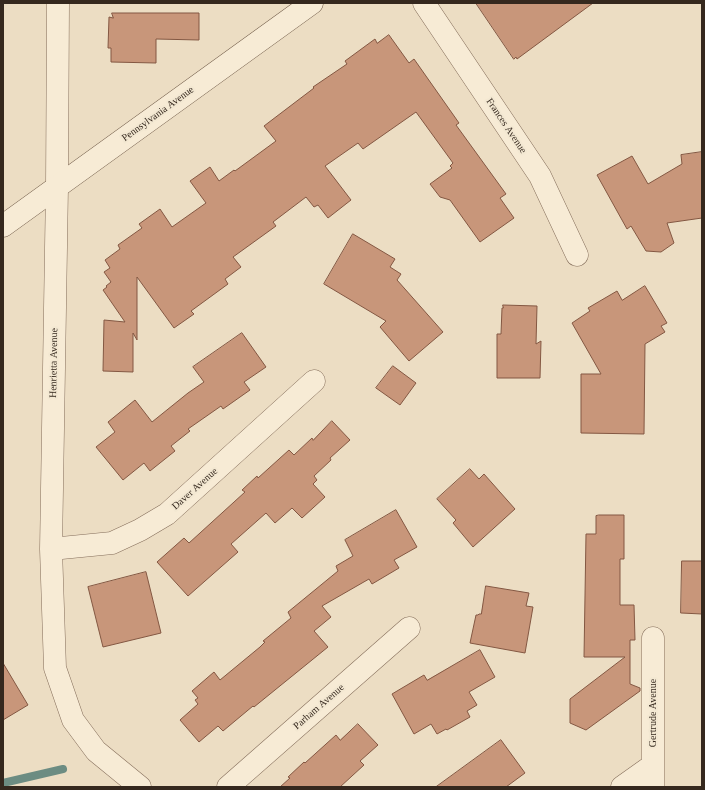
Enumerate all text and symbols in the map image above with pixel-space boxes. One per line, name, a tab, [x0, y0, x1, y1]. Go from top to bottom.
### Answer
street label: Pennsylvania Avenue	[120, 84, 196, 144]
street label: Frances Avenue	[483, 96, 529, 156]
street label: Henrietta Avenue	[47, 328, 61, 398]
street label: Daver Avenue	[170, 465, 220, 513]
street label: Gertrude Avenue	[647, 679, 659, 747]
street label: Parham Avenue	[291, 682, 347, 732]

